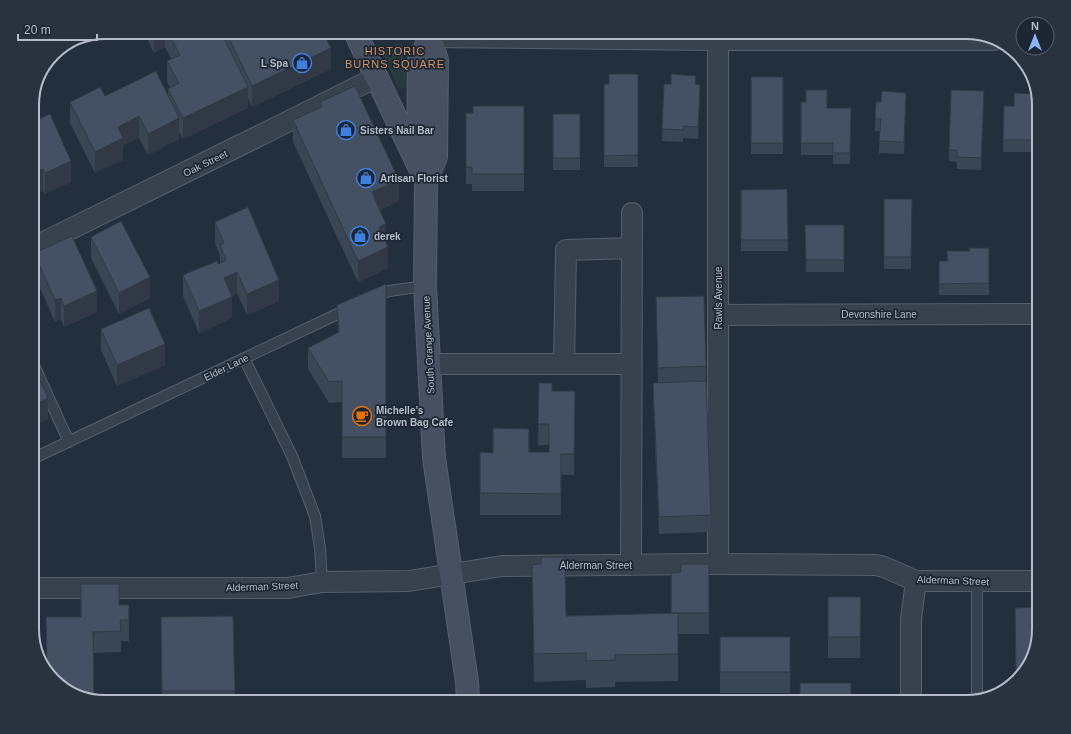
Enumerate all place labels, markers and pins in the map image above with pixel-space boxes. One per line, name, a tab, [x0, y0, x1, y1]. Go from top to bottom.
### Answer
shop icon: L Spa	[291, 52, 313, 74]
place label: L Spa	[261, 58, 288, 69]
shop icon: Sisters Nail Bar	[335, 119, 357, 141]
place label: Sisters Nail Bar	[360, 125, 434, 136]
shop icon: Artisan Florist	[355, 167, 377, 189]
place label: Artisan Florist	[380, 173, 448, 184]
shop icon: derek	[349, 225, 371, 247]
place label: derek	[374, 231, 401, 242]
cafe icon: Michelle’s Brown Bag Cafe	[351, 405, 373, 427]
place label: Michelle’s Brown Bag Cafe	[376, 405, 454, 428]

